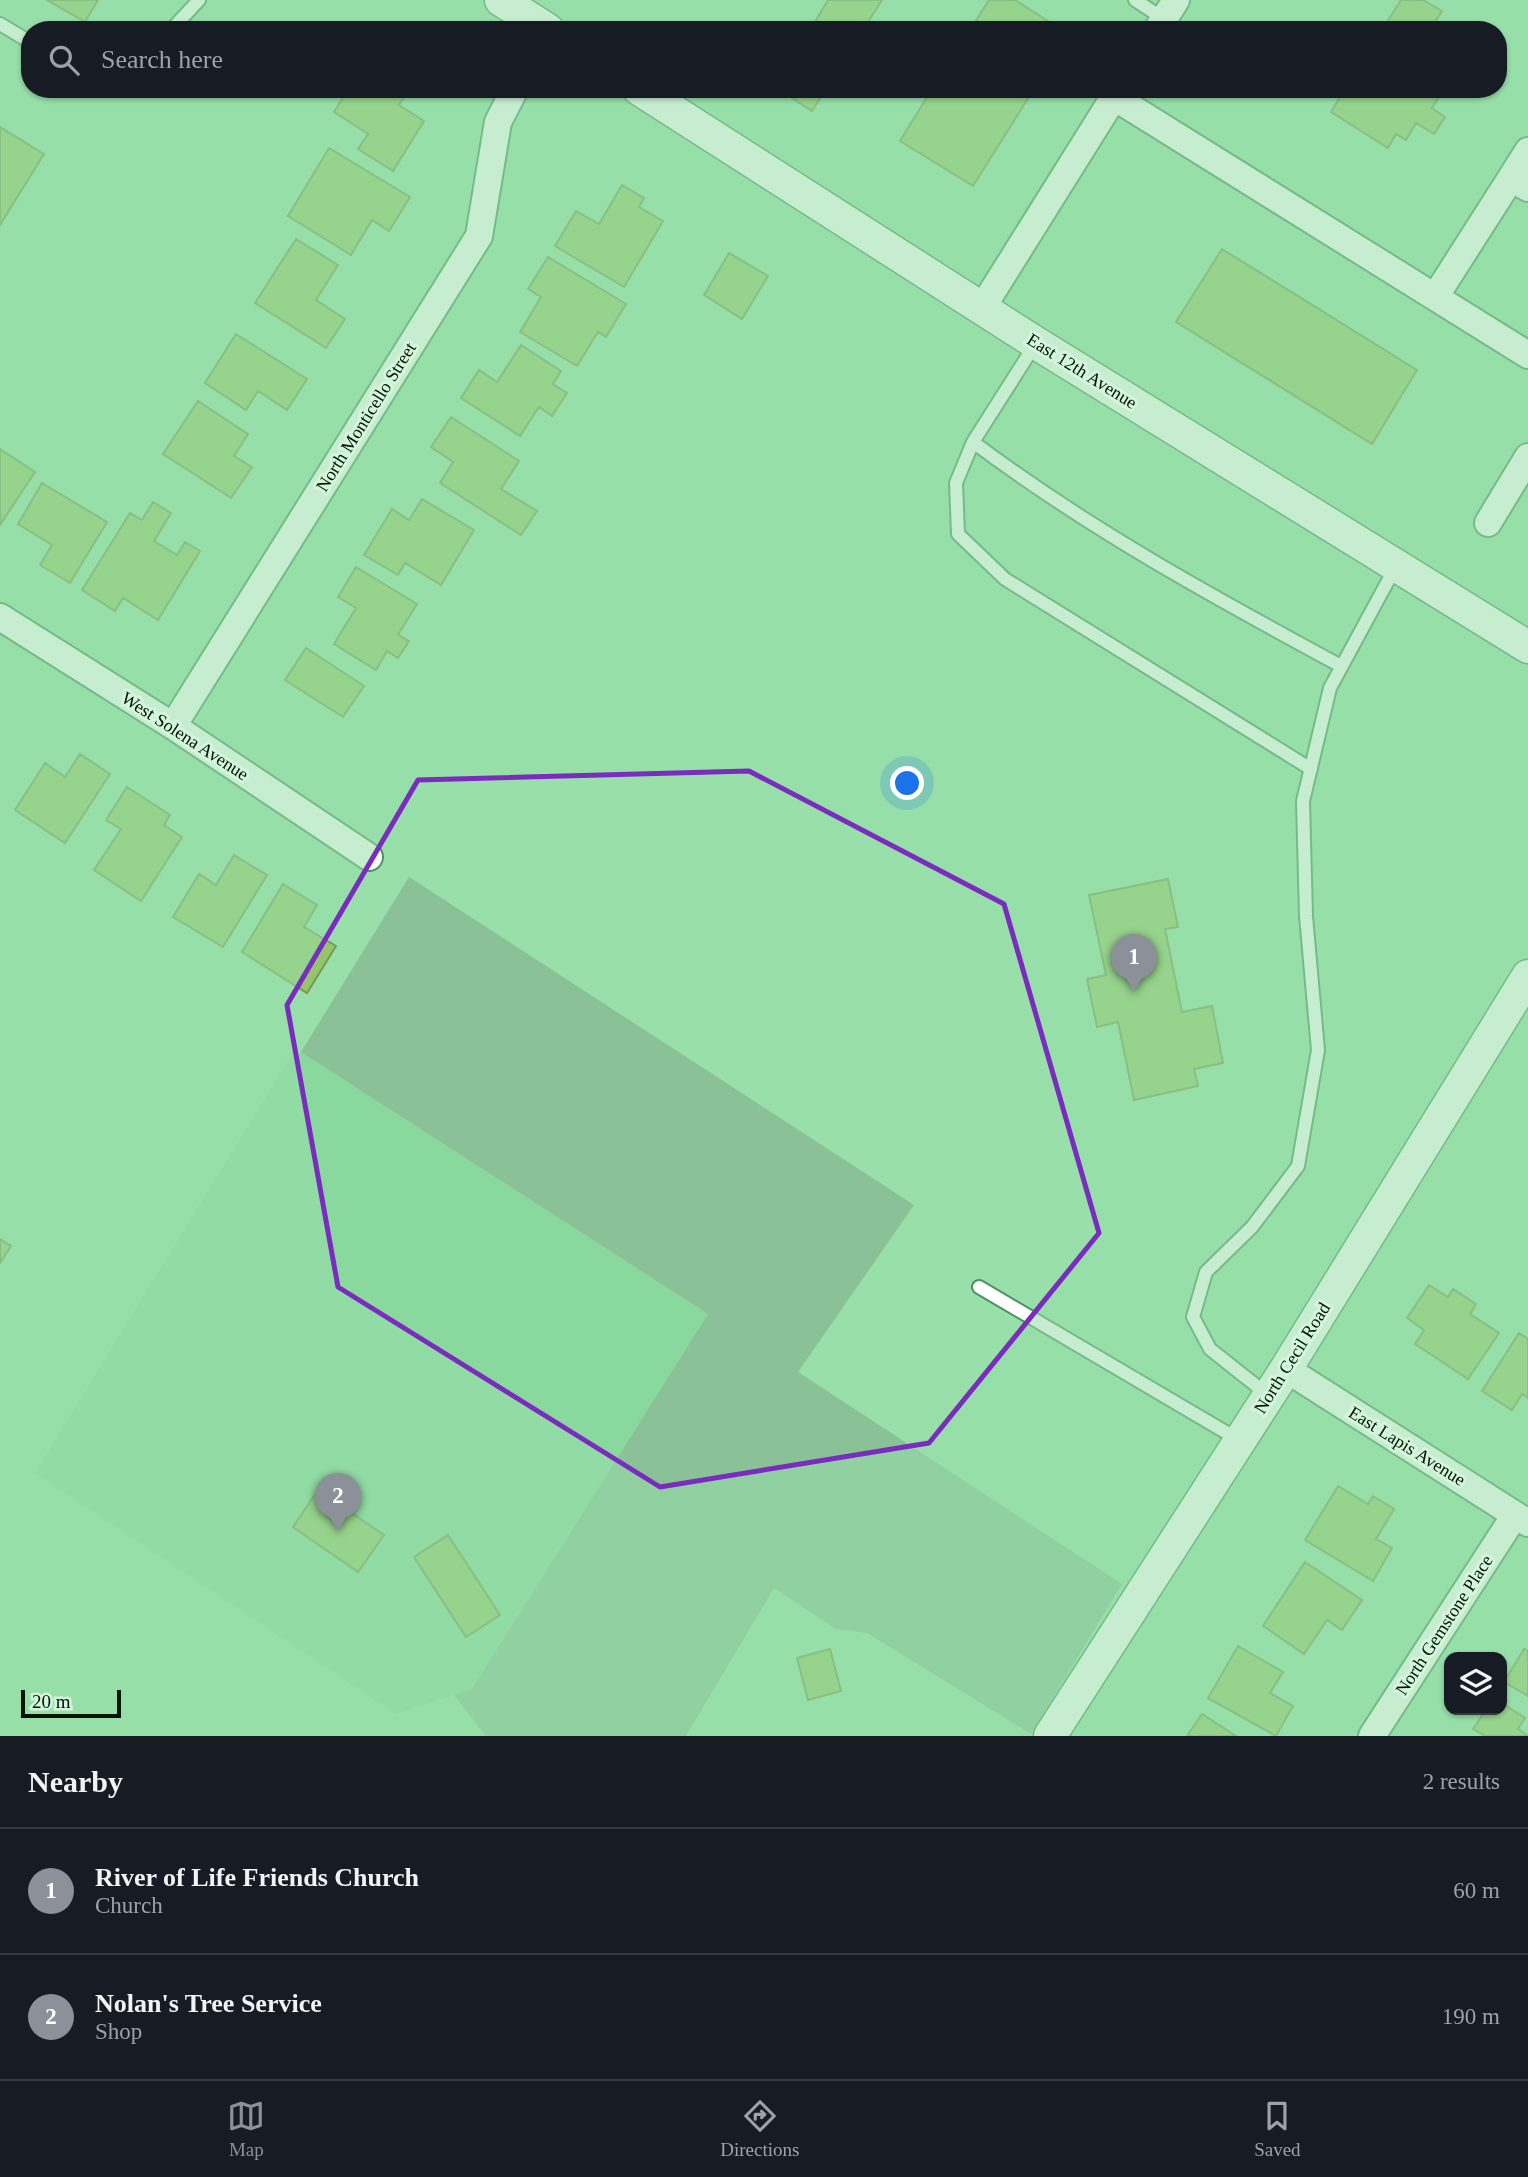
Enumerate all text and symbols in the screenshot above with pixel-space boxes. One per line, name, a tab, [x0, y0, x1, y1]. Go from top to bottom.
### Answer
search box	[21, 21, 1507, 98]
icon: search	[45, 41, 83, 79]
text: Search here	[101, 45, 223, 74]
street label: East 12th Avenue	[1023, 329, 1141, 413]
street label: North Monticello Street	[312, 339, 420, 495]
street label: West Solena Avenue	[118, 688, 252, 784]
your location	[890, 766, 924, 800]
pin: 1	[1111, 934, 1157, 992]
street label: North Cecil Road	[1250, 1299, 1334, 1417]
street label: East Lapis Avenue	[1345, 1402, 1469, 1490]
pin: 2	[315, 1473, 361, 1531]
street label: North Gemstone Place	[1391, 1551, 1497, 1699]
map controls	[1444, 1652, 1507, 1715]
button: layers	[1444, 1652, 1507, 1715]
scale bar	[21, 1687, 121, 1719]
text: 20 m	[32, 1691, 71, 1712]
text: Nearby	[28, 1765, 123, 1798]
text: 2 results	[1423, 1769, 1500, 1794]
text: River of Life Friends Church	[95, 1863, 419, 1892]
text: 1	[45, 1878, 57, 1903]
text: 60 m	[1453, 1878, 1500, 1903]
text: Church	[95, 1893, 163, 1918]
text: Nolan's Tree Service	[95, 1989, 322, 2018]
text: 2	[45, 2004, 57, 2029]
text: 190 m	[1442, 2004, 1500, 2029]
text: Shop	[95, 2019, 142, 2044]
tab: Map	[227, 2097, 265, 2161]
tab: Directions	[720, 2097, 799, 2161]
tab: Saved	[1254, 2097, 1301, 2161]

